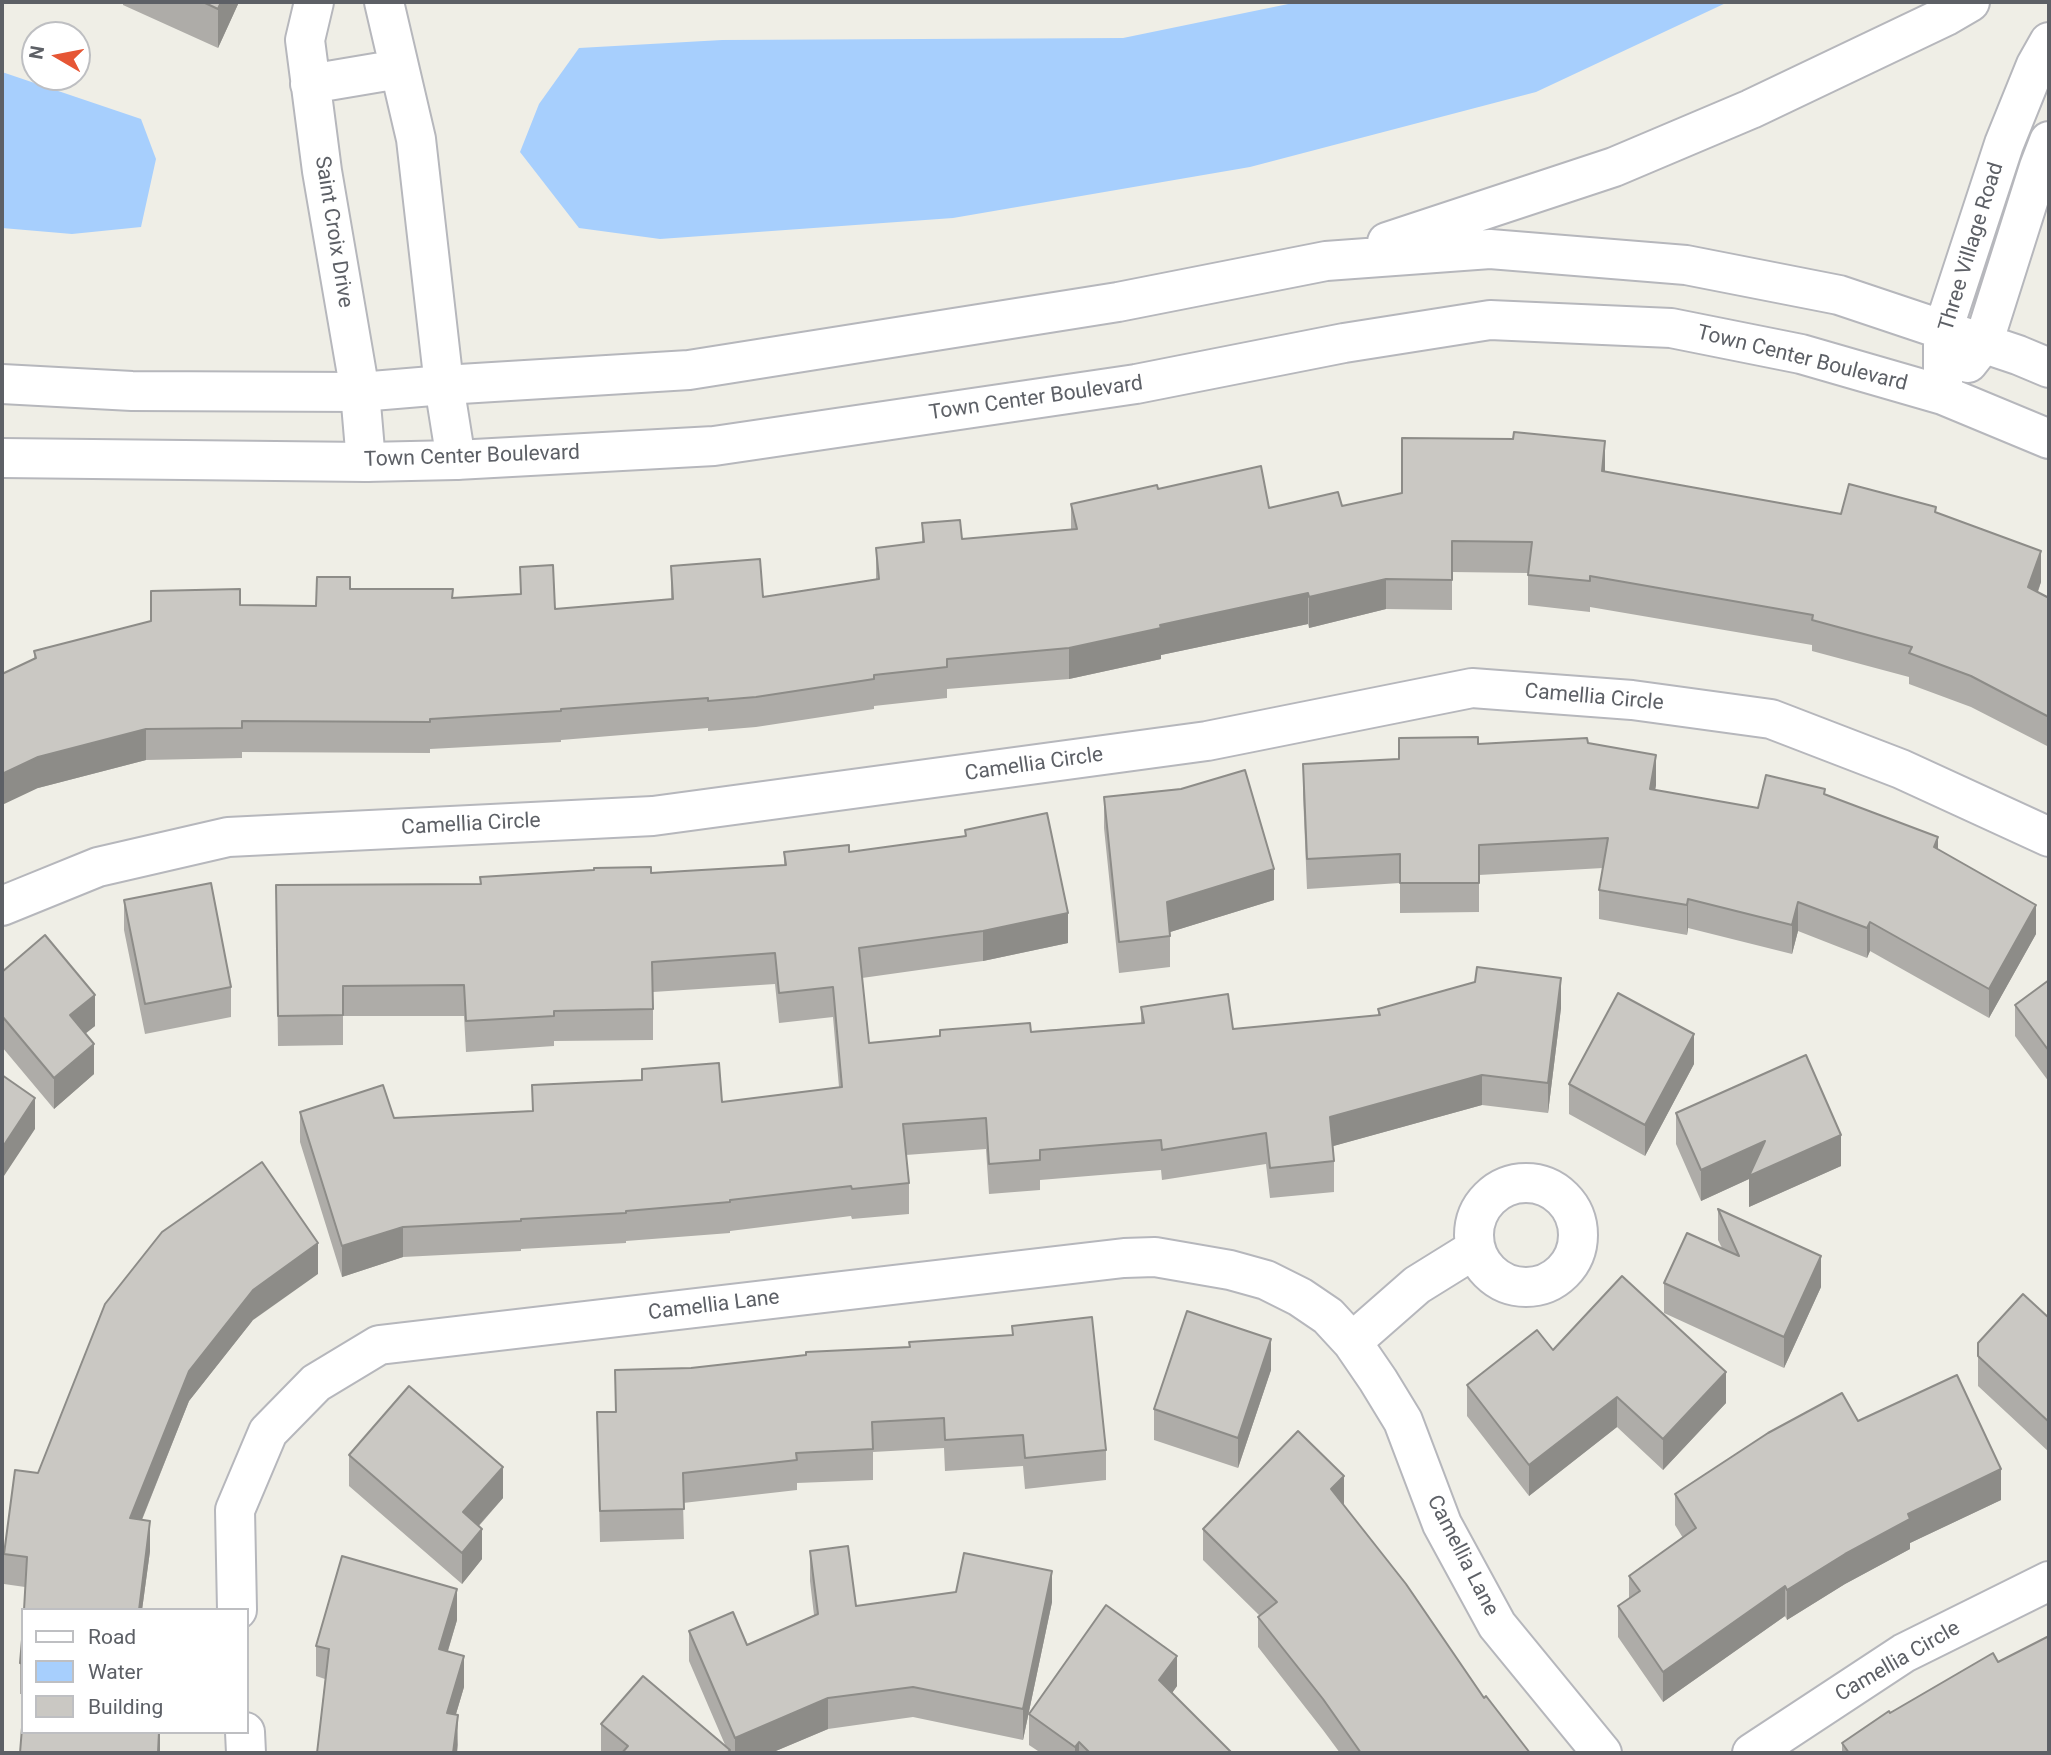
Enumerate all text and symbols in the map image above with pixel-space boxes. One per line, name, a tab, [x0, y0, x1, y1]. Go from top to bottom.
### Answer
north arrow	[21, 21, 91, 91]
text: N	[24, 44, 49, 61]
street label: Saint Croix Drive	[309, 154, 357, 310]
street label: Three Village Road	[1934, 160, 2010, 334]
street label: Town Center Boulevard	[1694, 321, 1910, 397]
street label: Town Center Boulevard	[927, 372, 1145, 426]
street label: Town Center Boulevard	[364, 441, 580, 473]
street label: Camellia Circle	[1523, 679, 1665, 717]
street label: Camellia Circle	[963, 743, 1105, 787]
street label: Camellia Circle	[401, 809, 541, 841]
street label: Camellia Lane	[647, 1285, 781, 1327]
street label: Camellia Lane	[1421, 1491, 1503, 1621]
legend	[21, 1608, 248, 1734]
street label: Camellia Circle	[1831, 1616, 1965, 1708]
text: Road	[88, 1625, 136, 1649]
text: Water	[88, 1660, 143, 1684]
text: Building	[88, 1695, 163, 1719]

